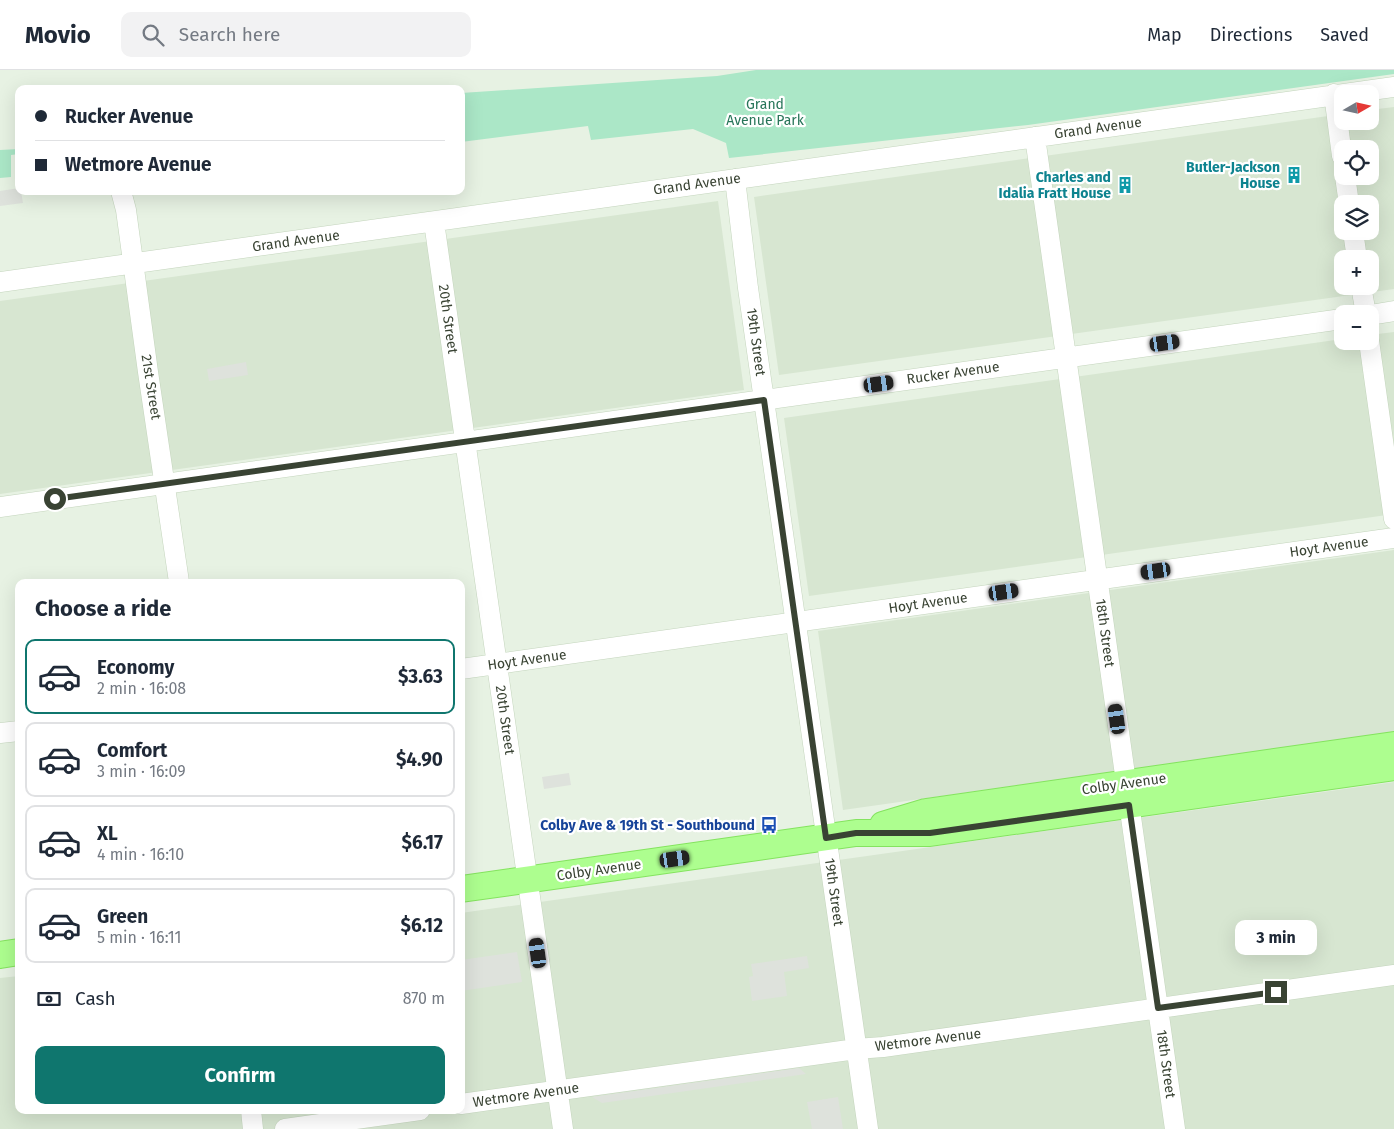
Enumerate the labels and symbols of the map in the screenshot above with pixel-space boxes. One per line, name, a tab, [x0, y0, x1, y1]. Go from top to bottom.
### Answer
north arrow	[1334, 85, 1379, 130]
park label: Grand Avenue Park	[726, 96, 805, 129]
street label: Grand Avenue	[1053, 113, 1143, 143]
place label: Butler-Jackson House	[1186, 159, 1280, 192]
building icon: Butler-Jackson House	[1284, 165, 1304, 185]
street label: Grand Avenue	[652, 169, 742, 199]
place label: Charles and Idalia Fratt House	[999, 169, 1111, 202]
building icon: Charles and Idalia Fratt House	[1115, 175, 1135, 195]
street label: Grand Avenue	[251, 226, 341, 256]
street label: 20th Street	[435, 283, 461, 356]
street label: 19th Street	[743, 307, 769, 378]
car	[1149, 333, 1180, 353]
street label: 21st Street	[137, 353, 165, 422]
street label: Rucker Avenue	[905, 358, 1001, 388]
car	[863, 374, 894, 394]
route start	[44, 488, 66, 510]
street label: Hoyt Avenue	[1288, 533, 1370, 561]
car	[1140, 561, 1171, 581]
car	[988, 582, 1019, 602]
street label: Hoyt Avenue	[887, 589, 969, 617]
street label: 18th Street	[1092, 598, 1118, 669]
street label: Hoyt Avenue	[486, 646, 568, 674]
street label: 20th Street	[492, 684, 518, 757]
car	[1107, 703, 1126, 735]
street label: Colby Avenue	[1081, 770, 1167, 798]
bus stop icon: Colby Ave & 19th St - Southbound	[759, 815, 779, 835]
place label: Colby Ave & 19th St - Southbound	[540, 817, 755, 834]
car	[659, 849, 690, 869]
street label: Colby Avenue	[556, 856, 642, 884]
street label: 19th Street	[821, 857, 847, 928]
callout: 3 min	[1235, 920, 1317, 954]
car	[528, 937, 547, 969]
route end	[1265, 981, 1287, 1003]
street label: Wetmore Avenue	[874, 1025, 982, 1055]
street label: 18th Street	[1153, 1029, 1179, 1100]
street label: Wetmore Avenue	[472, 1079, 580, 1111]

